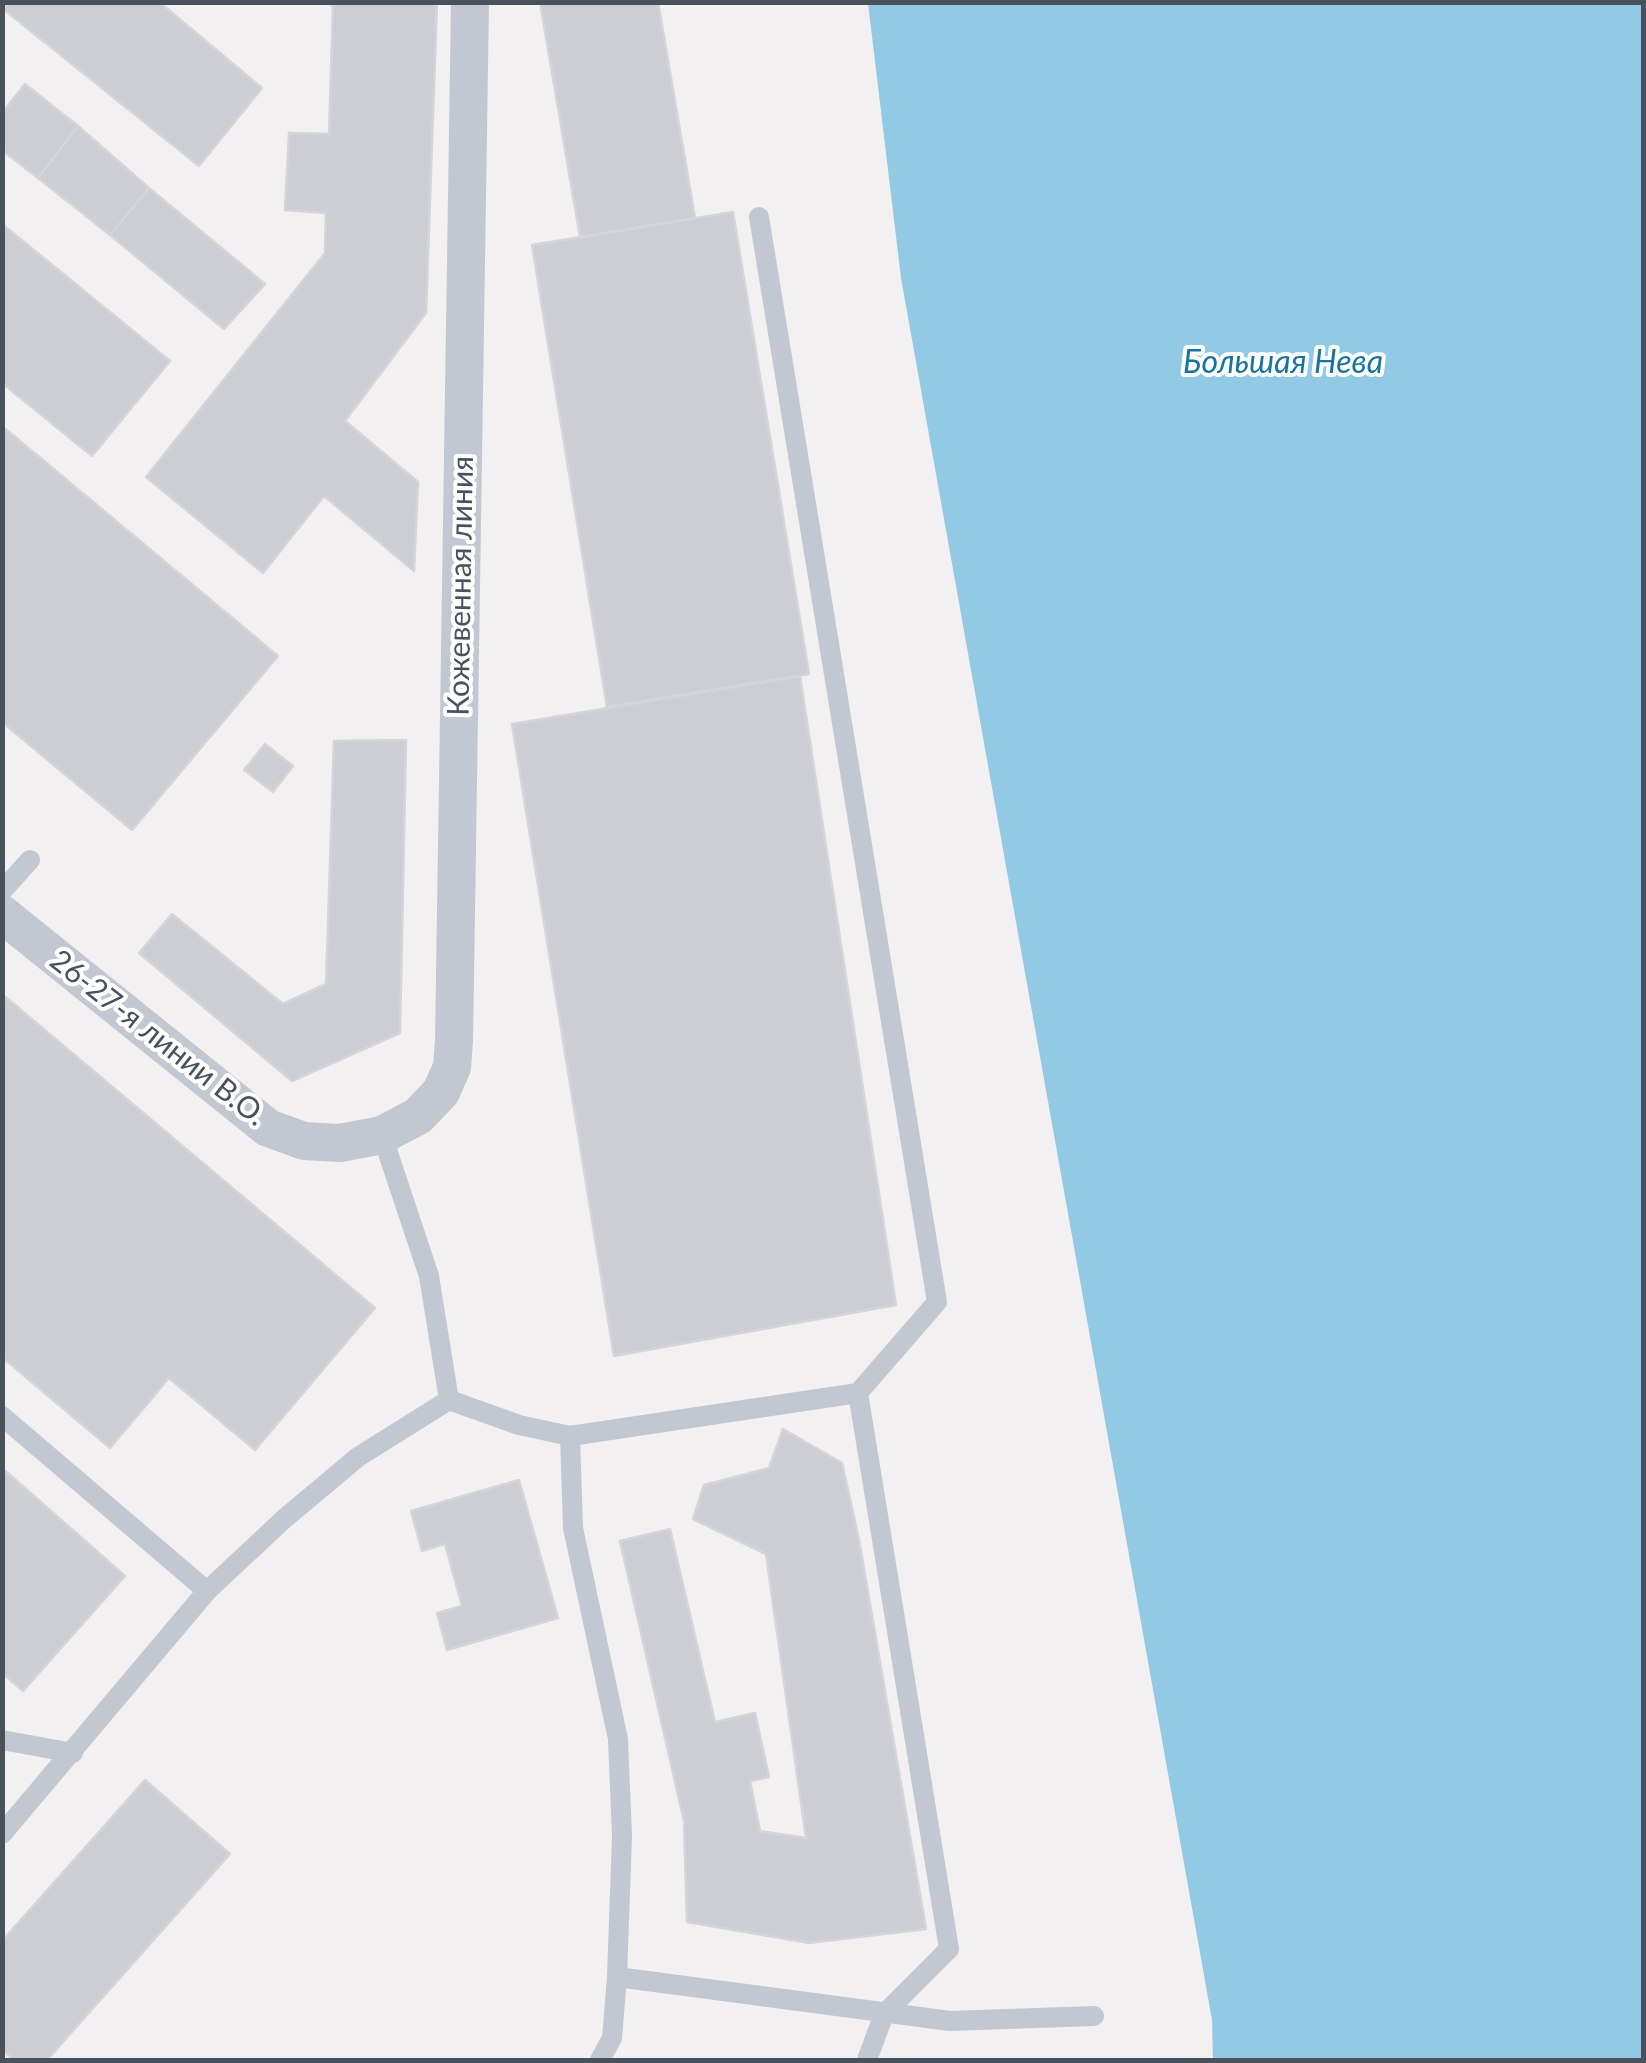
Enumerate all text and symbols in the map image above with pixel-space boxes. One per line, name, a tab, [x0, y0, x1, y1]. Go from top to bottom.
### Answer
water label: Большая Нева	[1183, 344, 1383, 382]
street label: Кожевенная линия	[441, 456, 481, 716]
street label: 26-27-я линии В.О.	[43, 942, 273, 1134]

